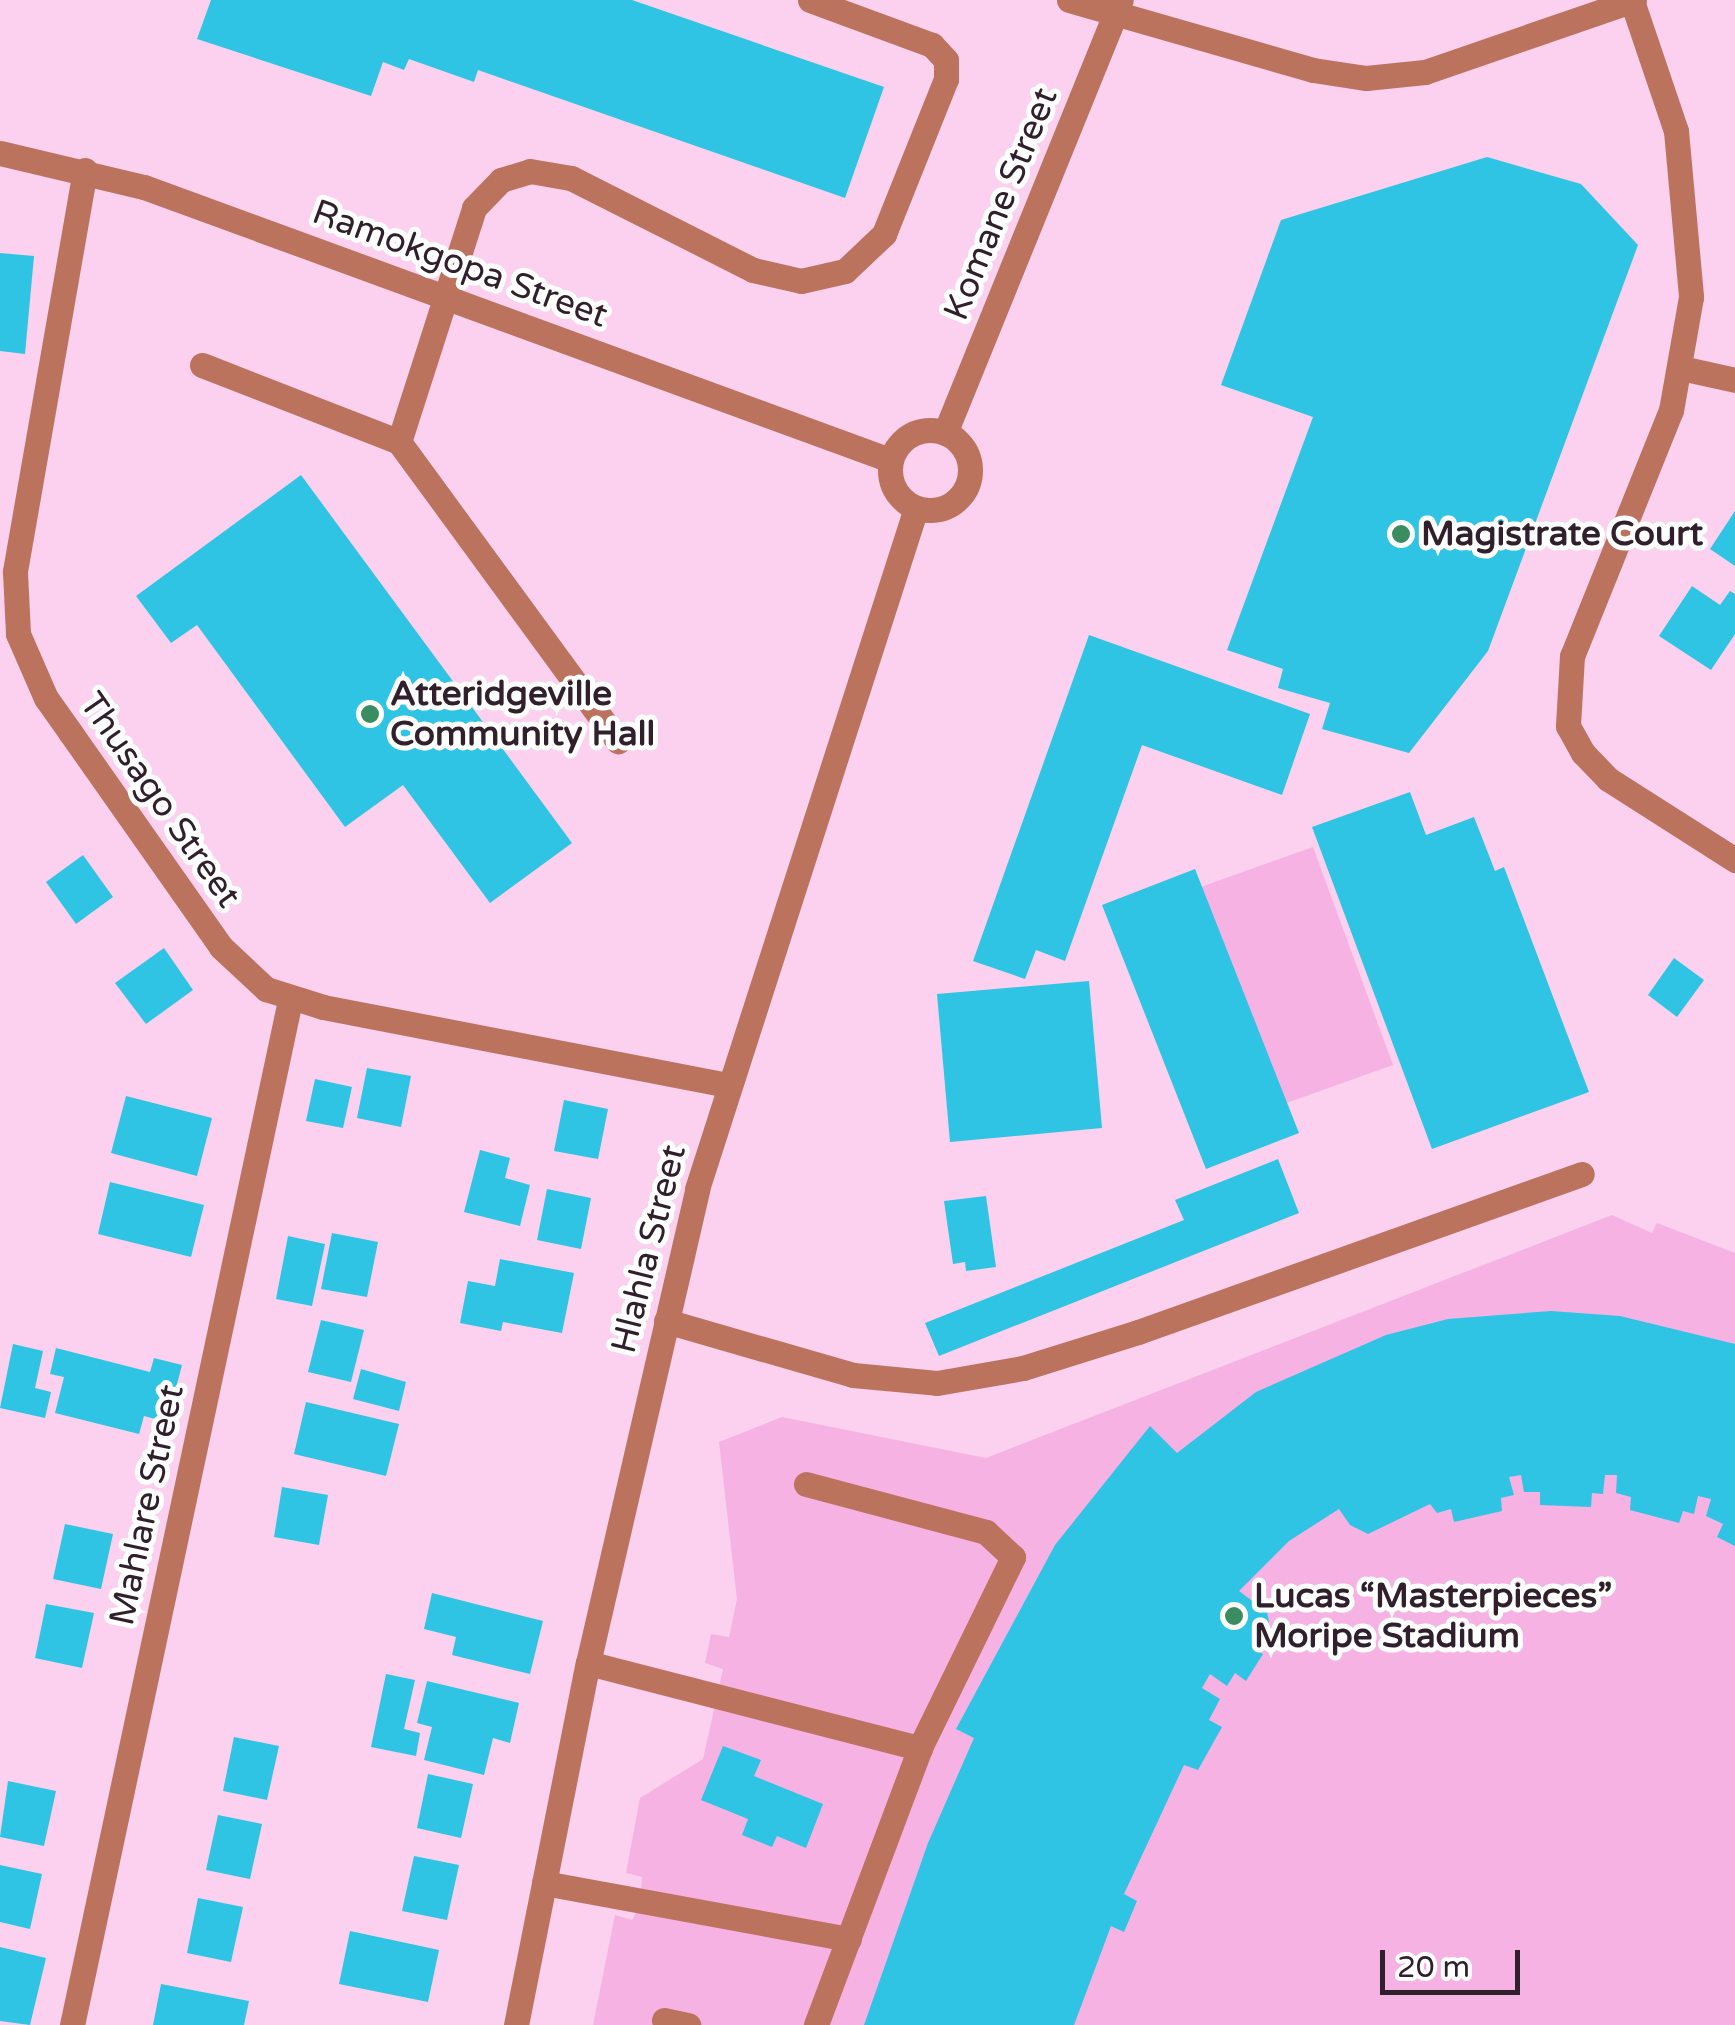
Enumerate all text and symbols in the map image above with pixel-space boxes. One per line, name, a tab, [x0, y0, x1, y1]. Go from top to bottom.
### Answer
street label: Komane Street	[935, 82, 1067, 326]
street label: Ramokgopa Street	[307, 191, 613, 337]
place label: Magistrate Court	[1421, 513, 1703, 555]
marker: Magistrate Court	[1390, 523, 1412, 545]
place label: Atteridgeville Community Hall	[390, 673, 655, 755]
street label: Thusago Street	[70, 685, 250, 915]
marker: Atteridgeville Community Hall	[359, 703, 381, 725]
street label: Hlahla Street	[603, 1140, 695, 1358]
street label: Mahlare Street	[101, 1381, 193, 1629]
place label: Lucas “Masterpieces” Moripe Stadium	[1254, 1575, 1612, 1657]
marker: Lucas “Masterpieces” Moripe Stadium	[1223, 1605, 1245, 1627]
scale bar	[1385, 1930, 1525, 1992]
text: 20 m	[1397, 1949, 1470, 1986]

